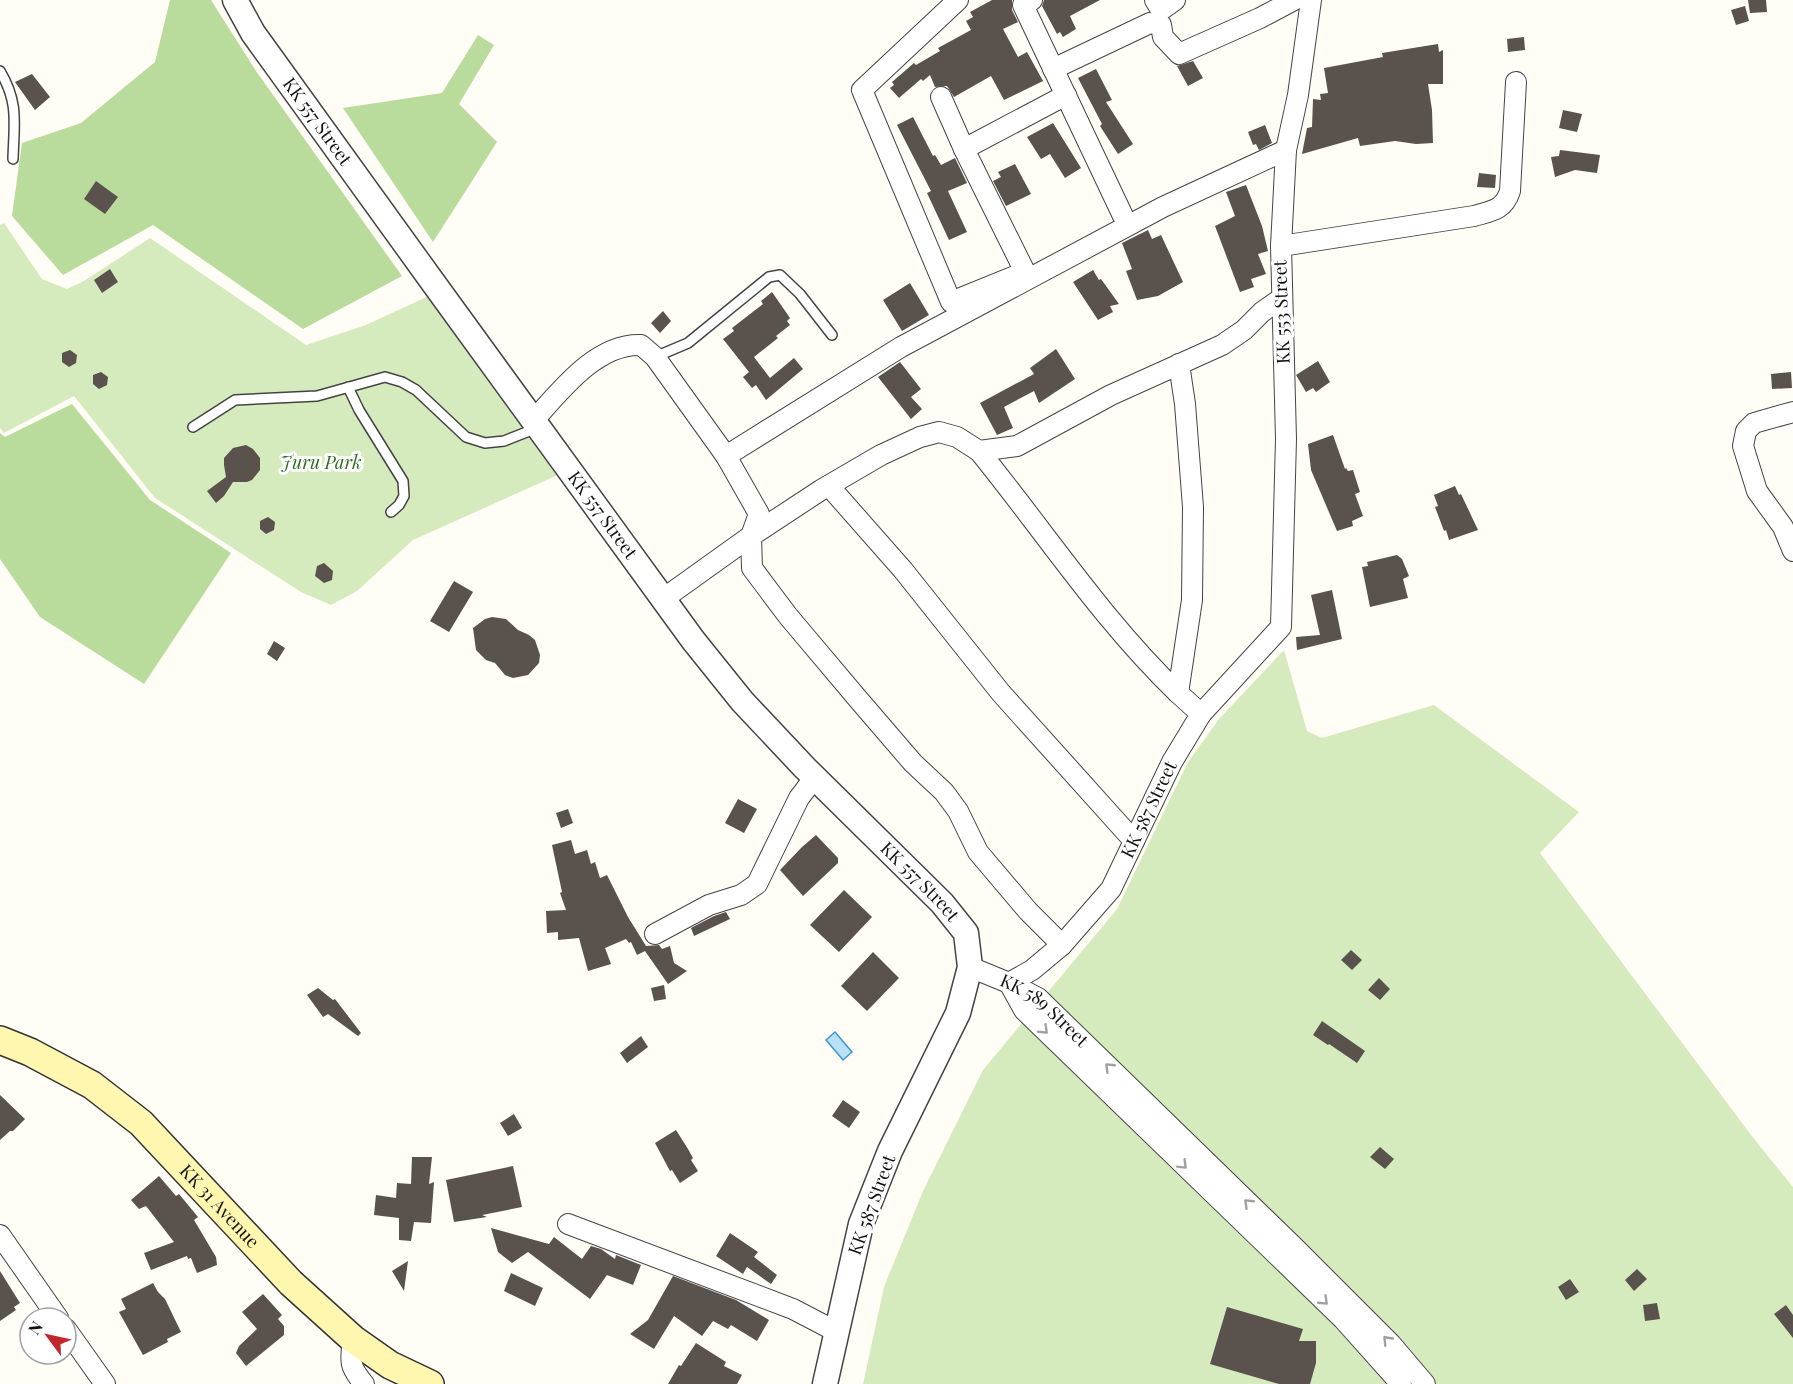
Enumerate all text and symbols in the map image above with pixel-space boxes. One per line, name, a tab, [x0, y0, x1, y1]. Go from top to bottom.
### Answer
street label: KK 557 Street	[278, 72, 358, 170]
street label: KK 553 Street	[1267, 259, 1295, 364]
park label: Juru Park	[281, 450, 361, 474]
street label: KK 557 Street	[563, 466, 643, 564]
street label: KK 587 Street	[1115, 756, 1182, 862]
street label: KK 557 Street	[876, 836, 965, 926]
street label: KK 589 Street	[997, 968, 1095, 1052]
one-way arrow	[1036, 1022, 1047, 1033]
one-way arrow	[1105, 1063, 1116, 1074]
street label: KK 587 Street	[842, 1151, 900, 1258]
one-way arrow	[1176, 1158, 1187, 1169]
street label: KK 31 Avenue	[175, 1159, 265, 1253]
one-way arrow	[1245, 1199, 1255, 1210]
one-way arrow	[1317, 1293, 1328, 1304]
north arrow	[18, 1306, 78, 1366]
text: N	[23, 1317, 47, 1338]
one-way arrow	[1383, 1337, 1394, 1348]

